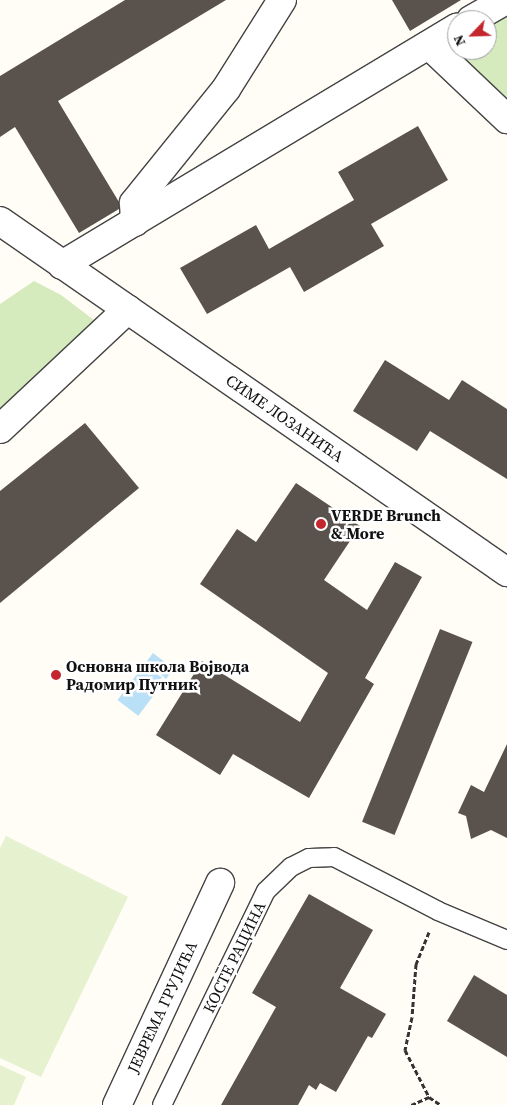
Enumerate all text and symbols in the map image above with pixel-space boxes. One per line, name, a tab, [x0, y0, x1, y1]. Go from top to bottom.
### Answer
north arrow	[447, 10, 497, 60]
text: N	[448, 32, 470, 49]
street label: СИМЕ ЛОЗАНИЋА	[222, 370, 348, 466]
place label: VERDE Brunch & More	[331, 505, 441, 543]
marker: VERDE Brunch & More	[315, 518, 327, 530]
place label: Основна школа Војвода Радомир Путник	[66, 656, 249, 694]
marker: Основна школа Војвода Радомир Путник	[50, 669, 62, 681]
street label: КОСТЕ РАЦИНА	[199, 898, 269, 1016]
street label: ЈЕВРЕМА ГРУЈИЋА	[123, 938, 201, 1076]

